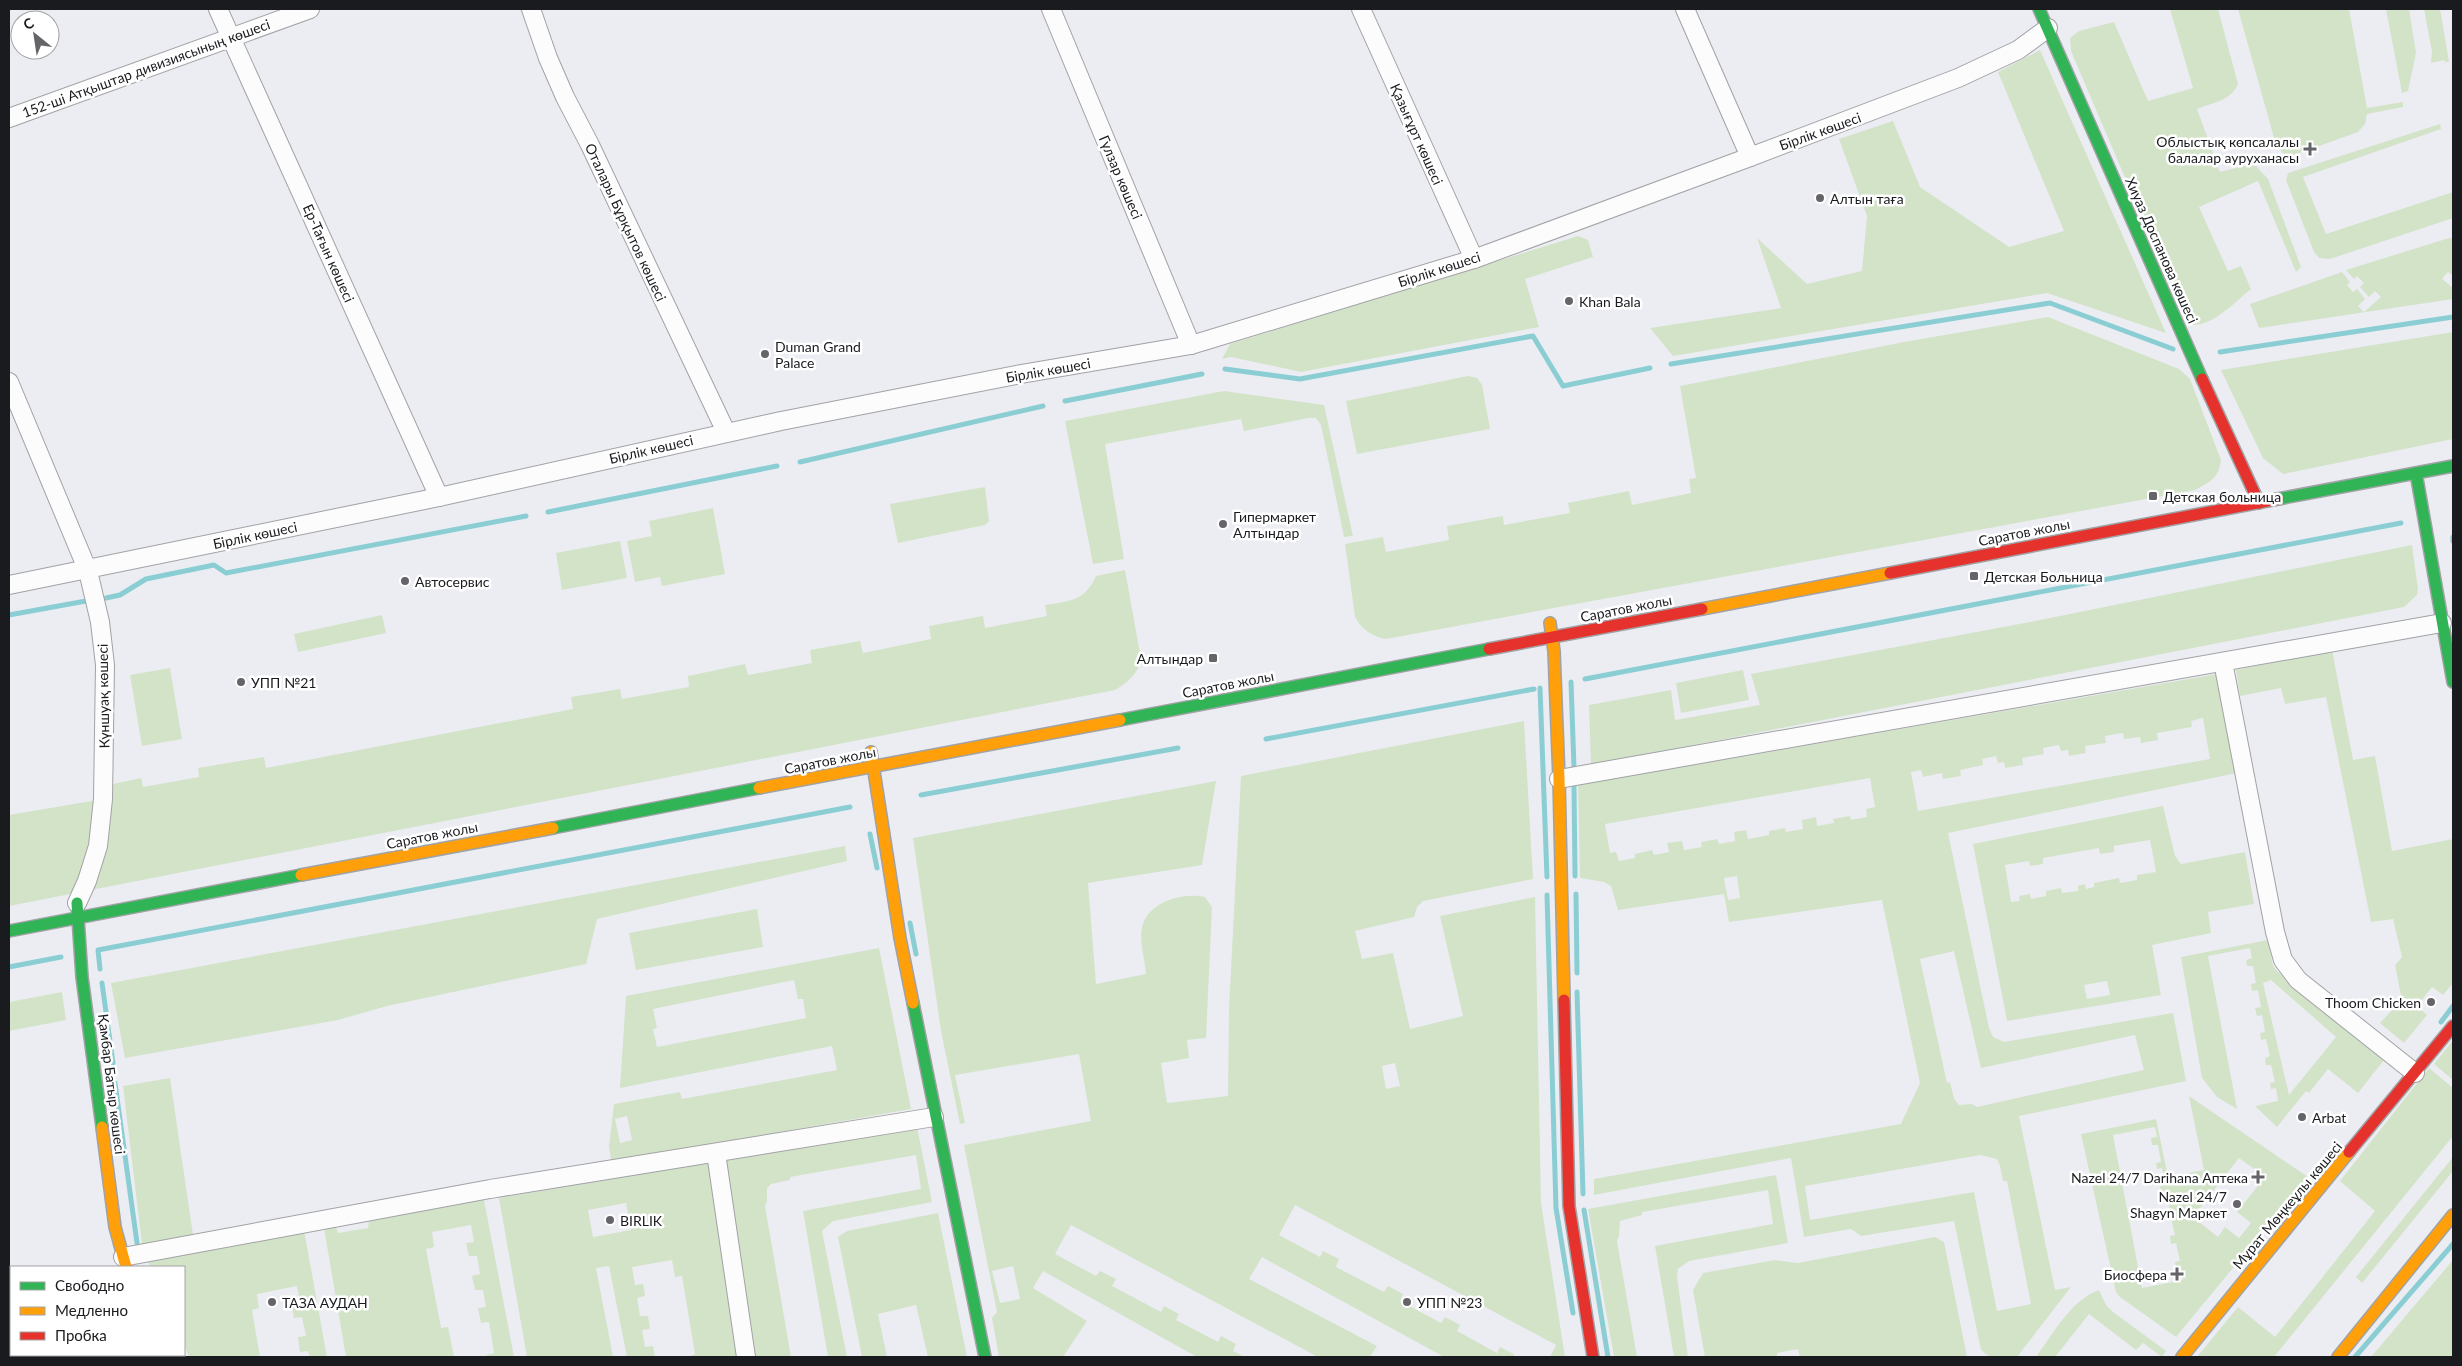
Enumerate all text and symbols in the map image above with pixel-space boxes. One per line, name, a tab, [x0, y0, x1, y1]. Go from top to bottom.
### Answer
north arrow	[10, 10, 60, 60]
text: С	[20, 13, 37, 33]
street label: 152-ші Атқыштар дивизиясының көшесі	[20, 15, 272, 121]
street label: Қазығұрт көшесі	[1387, 81, 1447, 187]
street label: Бірлік көшесі	[1777, 108, 1863, 154]
street label: Гүлзар көшесі	[1096, 133, 1146, 221]
place label: Облыстық көпсалалы балалар ауруханасы	[2156, 133, 2299, 166]
street label: Оталары Бұрқытов көшесі	[582, 140, 670, 304]
marker: Облыстық көпсалалы балалар ауруханасы	[2303, 142, 2317, 156]
street label: Хиуаз Доспанова көшесі	[2122, 174, 2202, 326]
place label: Алтын таға	[1830, 190, 1904, 207]
marker: Алтын таға	[1814, 192, 1826, 204]
street label: Ер-Тағын көшесі	[300, 201, 358, 305]
street label: Бірлік көшесі	[1396, 248, 1482, 290]
place label: Khan Bala	[1579, 293, 1641, 310]
marker: Khan Bala	[1563, 295, 1575, 307]
place label: Duman Grand Palace	[775, 338, 861, 371]
marker: Duman Grand Palace	[759, 348, 771, 360]
street label: Бірлік көшесі	[1004, 354, 1092, 386]
street label: Бірлік көшесі	[607, 431, 695, 467]
place label: Детская больница	[2163, 488, 2281, 505]
marker: Детская больница	[2147, 490, 2159, 502]
place label: Гипермаркет Алтындар	[1233, 508, 1316, 541]
street label: Саратов жолы	[1977, 515, 2071, 549]
street label: Бірлік көшесі	[211, 518, 299, 552]
marker: Гипермаркет Алтындар	[1217, 518, 1229, 530]
place label: Детская Больница	[1984, 568, 2103, 585]
marker: Детская Больница	[1968, 570, 1980, 582]
place label: Автосервис	[415, 573, 490, 590]
marker: Автосервис	[399, 575, 411, 587]
street label: Саратов жолы	[1579, 591, 1673, 625]
street label: Күншуақ көшесі	[94, 644, 112, 748]
place label: Алтындар	[1137, 650, 1203, 667]
marker: Алтындар	[1207, 652, 1219, 664]
street label: Саратов жолы	[1181, 667, 1275, 701]
place label: УПП №21	[251, 674, 316, 691]
marker: УПП №21	[235, 676, 247, 688]
street label: Саратов жолы	[783, 743, 877, 777]
street label: Саратов жолы	[385, 818, 479, 852]
place label: Thoom Chicken	[2325, 994, 2421, 1011]
marker: Thoom Chicken	[2425, 996, 2437, 1008]
street label: Қамбар Батыр көшесі	[95, 1013, 129, 1155]
place label: Arbat	[2312, 1109, 2346, 1126]
marker: Arbat	[2296, 1111, 2308, 1123]
street label: Мұрат Мөңкеұлы көшесі	[2229, 1138, 2345, 1272]
place label: Nazel 24/7 Darihana Аптека	[2071, 1169, 2248, 1186]
marker: Nazel 24/7 Darihana Аптека	[2252, 1171, 2264, 1183]
place label: Nazel 24/7 Shagyn Маркет	[2130, 1188, 2227, 1221]
marker: Nazel 24/7 Shagyn Маркет	[2231, 1198, 2243, 1210]
place label: BIRLIK	[620, 1212, 663, 1229]
marker: BIRLIK	[604, 1214, 616, 1226]
legend	[10, 1266, 185, 1356]
place label: Биосфера	[2104, 1266, 2167, 1283]
marker: Биосфера	[2171, 1268, 2183, 1280]
text: Свободно	[55, 1276, 124, 1294]
place label: ТАЗА АУДАН	[282, 1294, 368, 1311]
place label: УПП №23	[1417, 1294, 1482, 1311]
marker: ТАЗА АУДАН	[266, 1296, 278, 1308]
marker: УПП №23	[1401, 1296, 1413, 1308]
text: Медленно	[55, 1301, 128, 1319]
text: Пробка	[55, 1326, 107, 1344]

